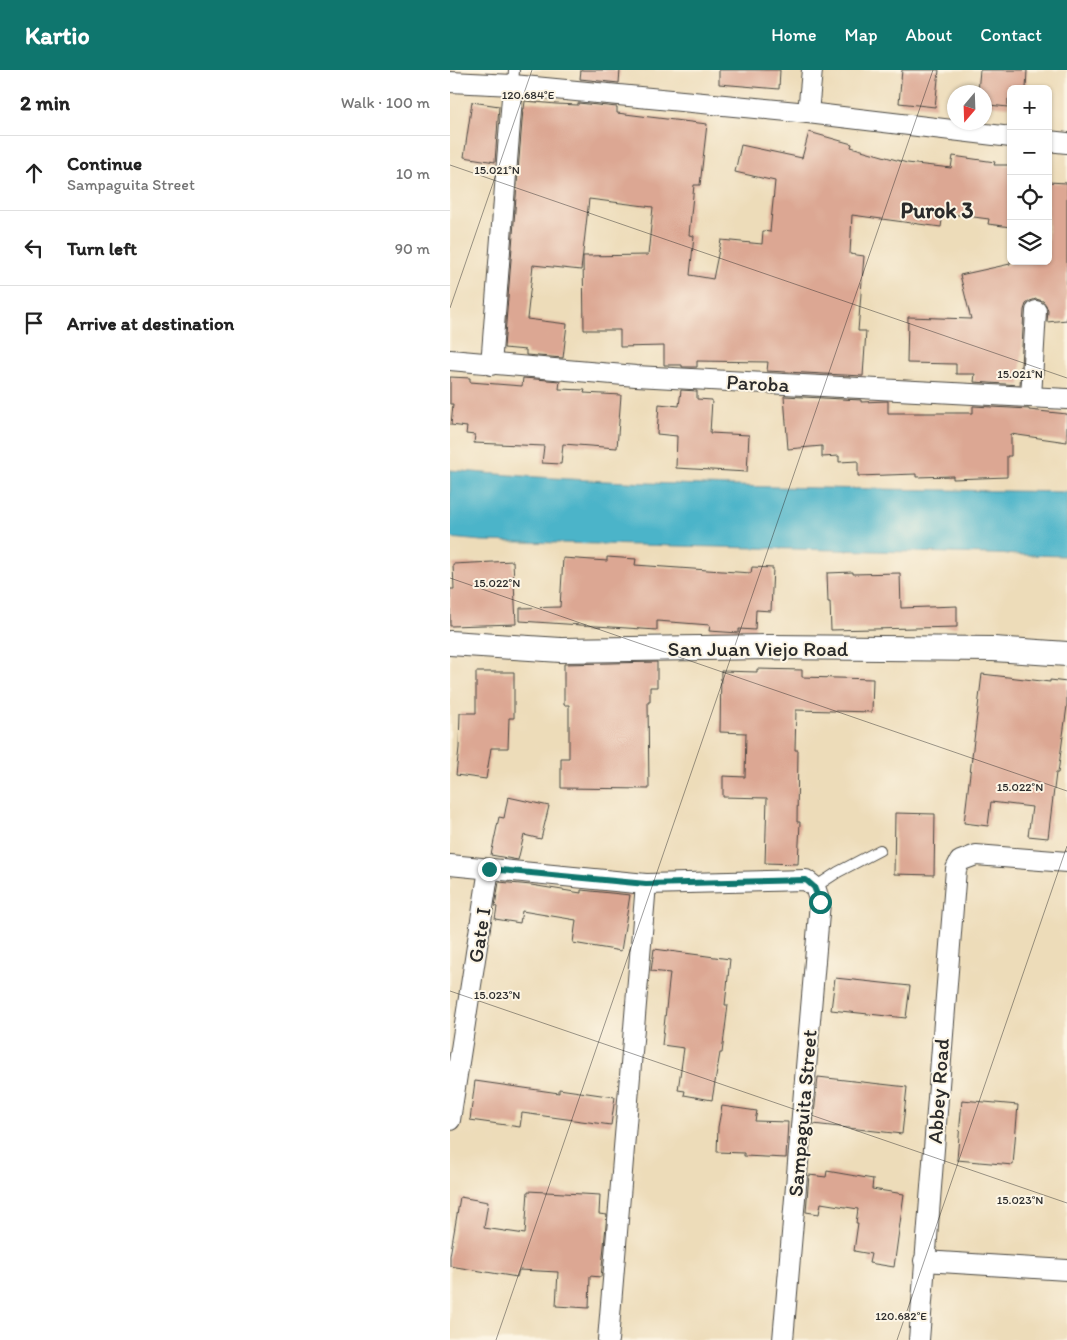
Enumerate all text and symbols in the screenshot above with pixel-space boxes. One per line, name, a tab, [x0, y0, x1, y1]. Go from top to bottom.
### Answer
text: Kartio	[25, 21, 90, 50]
text: Home	[771, 24, 817, 46]
text: Map	[845, 24, 878, 46]
text: About	[906, 24, 952, 46]
text: Contact	[980, 24, 1042, 46]
north arrow	[947, 85, 992, 130]
map controls	[1007, 85, 1052, 265]
button: +	[1007, 85, 1052, 130]
text: 120.684°E	[502, 88, 555, 102]
text: 2 min	[20, 90, 70, 115]
text: Walk · 100 m	[341, 93, 430, 112]
button: −	[1007, 130, 1052, 175]
text: Continue	[67, 152, 142, 175]
icon: ahead	[20, 159, 48, 187]
text: 15.021°N	[474, 163, 520, 177]
text: 10 m	[396, 164, 430, 183]
text: Sampaguita Street	[67, 175, 195, 194]
button: locate	[1007, 175, 1052, 220]
district label: Purok 3	[901, 197, 973, 224]
button: layers	[1007, 220, 1052, 265]
icon: left	[20, 234, 48, 262]
text: Turn left	[67, 237, 137, 260]
text: 90 m	[395, 239, 430, 258]
icon: arrive	[20, 309, 48, 337]
text: Arrive at destination	[67, 312, 234, 335]
text: 15.021°N	[997, 367, 1043, 381]
street label: Paroba	[726, 369, 790, 397]
text: 15.022°N	[474, 576, 520, 590]
street label: San Juan Viejo Road	[668, 636, 849, 661]
text: 15.022°N	[997, 780, 1043, 794]
route end	[478, 858, 501, 881]
route start	[809, 891, 832, 914]
street label: Gate I	[462, 906, 496, 964]
text: 15.023°N	[474, 988, 520, 1002]
street label: Sampaguita Street	[782, 1028, 822, 1198]
street label: Abbey Road	[922, 1037, 954, 1145]
text: 15.023°N	[997, 1193, 1043, 1207]
text: 120.682°E	[875, 1309, 927, 1323]

